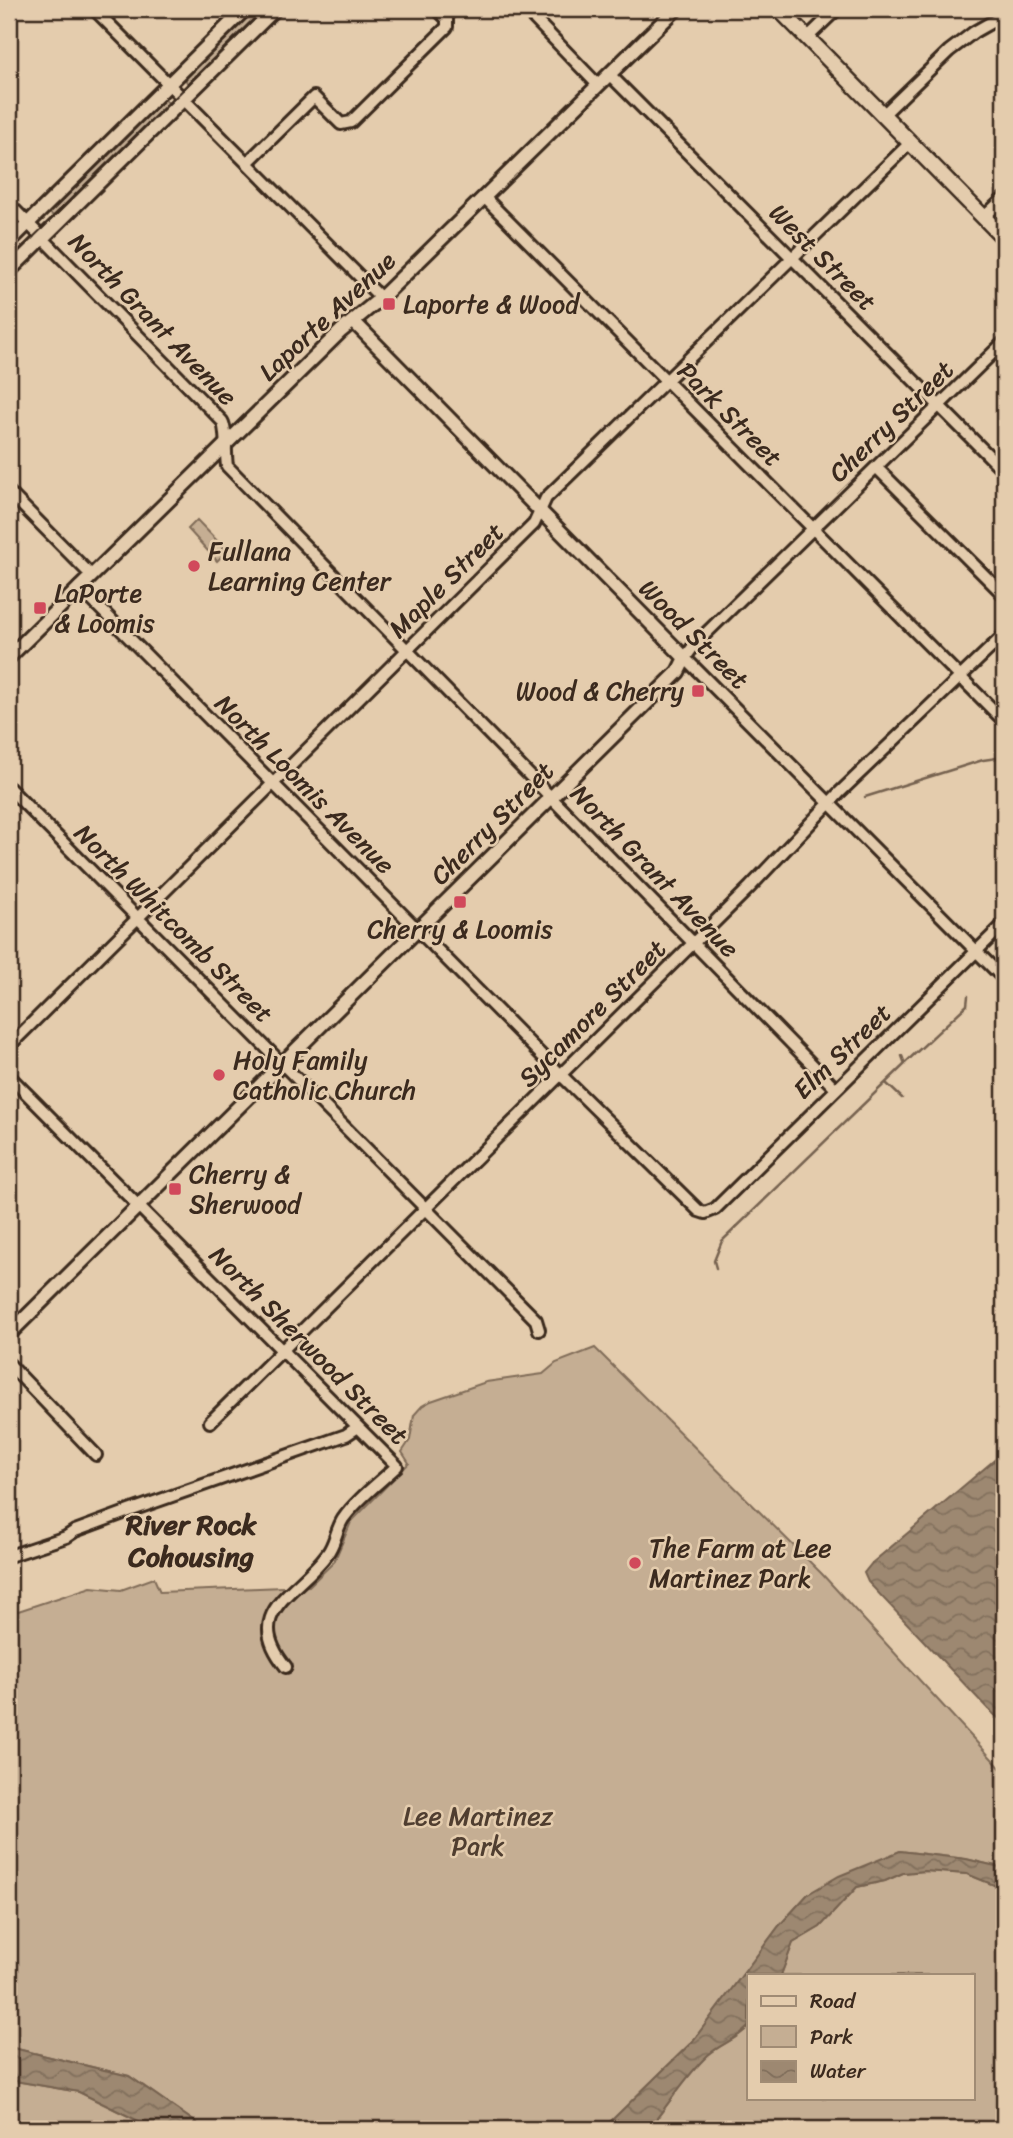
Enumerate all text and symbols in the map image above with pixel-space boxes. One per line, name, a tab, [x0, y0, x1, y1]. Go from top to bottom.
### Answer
street label: West Street	[758, 192, 888, 322]
street label: North Grant Avenue	[57, 221, 249, 417]
street label: Laporte Avenue	[247, 239, 407, 393]
place label: Laporte & Wood	[403, 281, 581, 327]
marker: Laporte & Wood	[381, 296, 397, 312]
street label: Cherry Street	[817, 348, 965, 494]
street label: Park Street	[666, 350, 794, 478]
street label: Maple Street	[377, 511, 515, 649]
place label: Fullana Learning Center	[208, 528, 392, 604]
marker: Fullana Learning Center	[186, 558, 202, 574]
street label: Wood Street	[627, 567, 761, 701]
place label: LaPorte & Loomis	[54, 570, 155, 646]
marker: LaPorte & Loomis	[32, 600, 48, 616]
place label: Wood & Cherry	[516, 668, 684, 714]
street label: North Loomis Avenue	[203, 682, 407, 886]
marker: Wood & Cherry	[690, 683, 706, 699]
street label: Cherry Street	[419, 750, 565, 896]
street label: North Grant Avenue	[559, 773, 751, 969]
street label: North Whitcomb Street	[63, 812, 285, 1034]
marker: Cherry & Loomis	[452, 894, 468, 910]
place label: Cherry & Loomis	[367, 906, 553, 952]
street label: Sycamore Street	[507, 928, 677, 1098]
street label: Elm Street	[781, 991, 903, 1111]
place label: Holy Family Catholic Church	[233, 1037, 416, 1113]
marker: Holy Family Catholic Church	[211, 1067, 227, 1083]
place label: Cherry & Sherwood	[189, 1151, 303, 1227]
marker: Cherry & Sherwood	[167, 1181, 183, 1197]
street label: North Sherwood Street	[198, 1234, 420, 1456]
district label: River Rock Cohousing	[125, 1500, 257, 1581]
place label: The Farm at Lee Martinez Park	[649, 1525, 832, 1601]
marker: The Farm at Lee Martinez Park	[627, 1555, 643, 1571]
park label: Lee Martinez Park	[403, 1793, 554, 1869]
legend	[747, 1974, 974, 2100]
text: Road	[810, 1982, 857, 2020]
text: Park	[810, 2018, 853, 2056]
text: Water	[810, 2052, 867, 2090]

